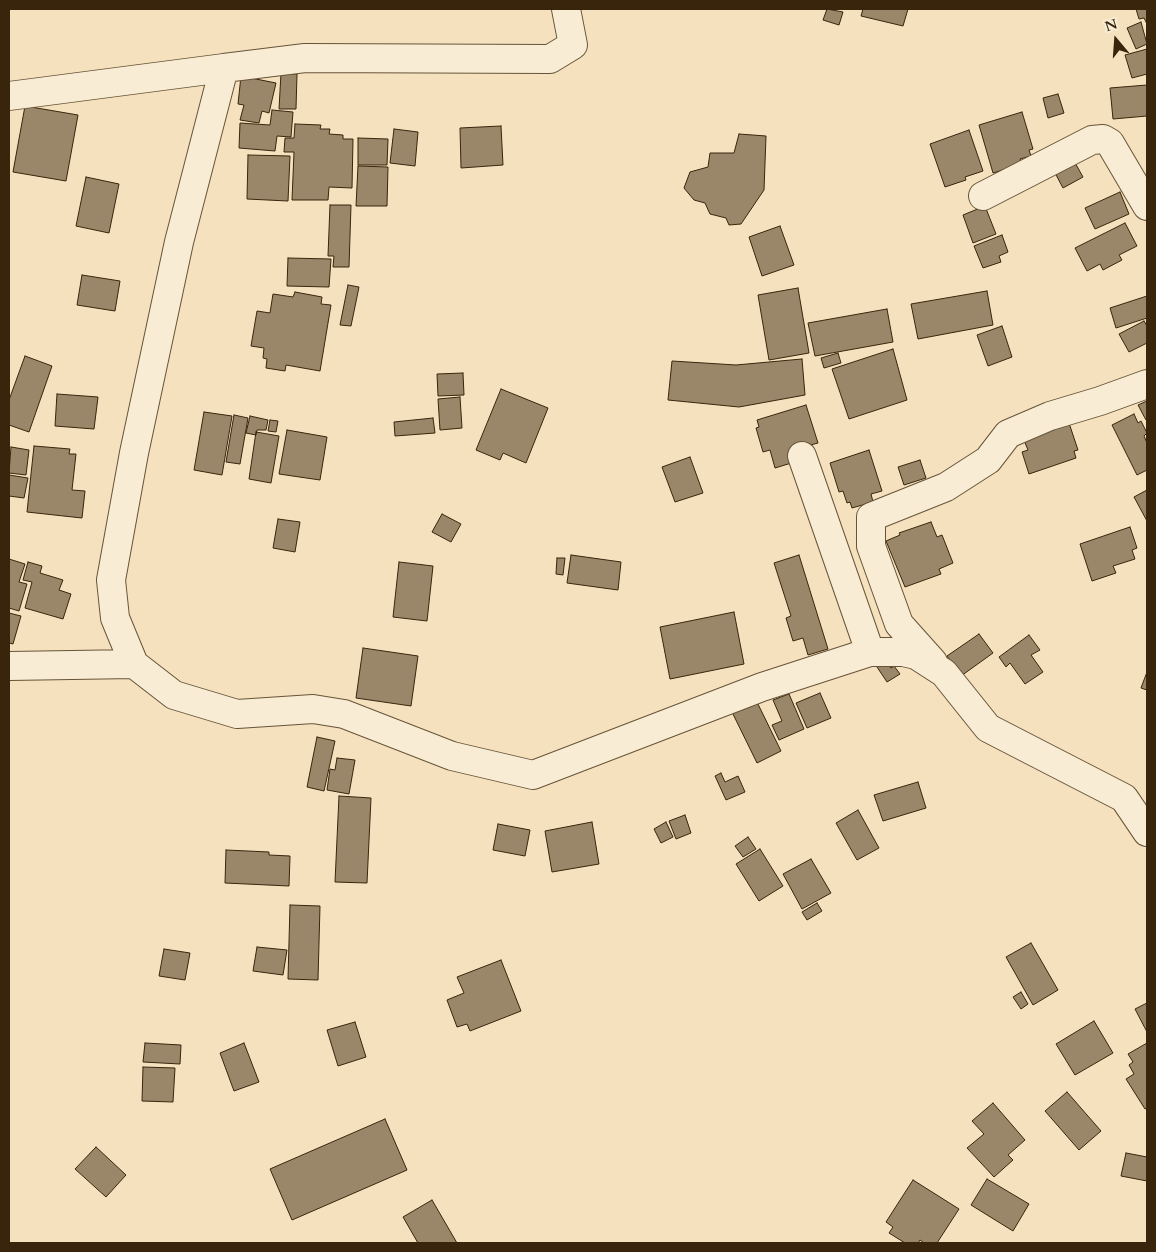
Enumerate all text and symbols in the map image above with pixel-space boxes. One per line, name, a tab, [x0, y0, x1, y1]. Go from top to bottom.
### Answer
text: N	[1102, 14, 1120, 36]
north arrow	[1091, 15, 1141, 65]

